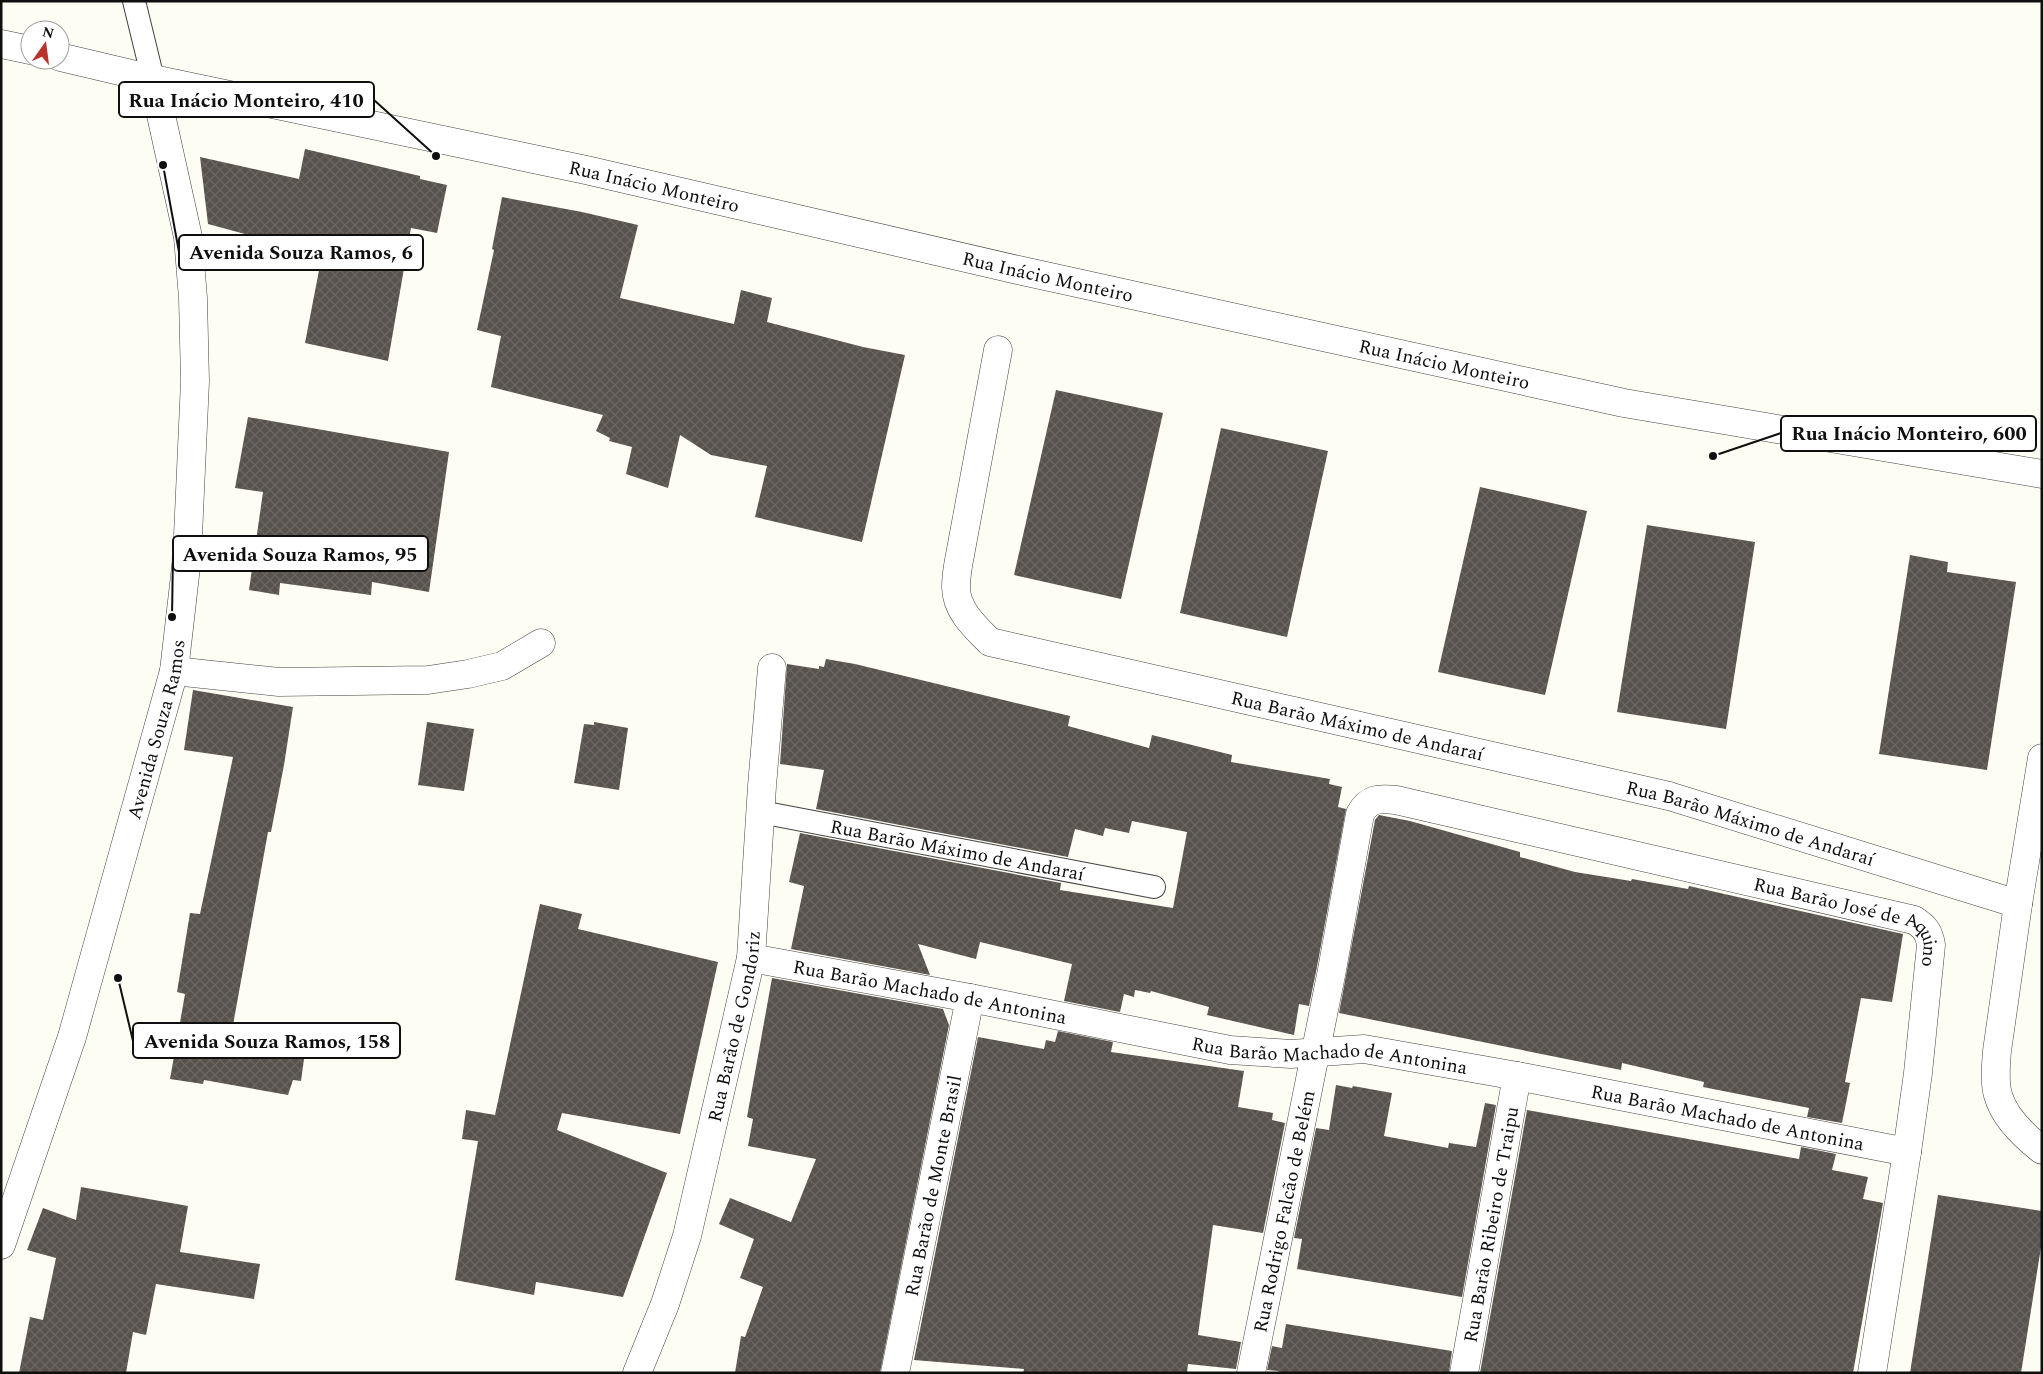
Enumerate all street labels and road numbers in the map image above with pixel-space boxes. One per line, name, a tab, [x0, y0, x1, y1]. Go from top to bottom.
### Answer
street label: Rua Inácio Monteiro	[566, 154, 742, 221]
street label: Rua Inácio Monteiro	[959, 245, 1136, 311]
street label: Rua Inácio Monteiro	[1356, 332, 1532, 398]
street label: Avenida Souza Ramos	[120, 638, 194, 823]
street label: Rua Barão Máximo de Andaraí	[1228, 684, 1487, 770]
street label: Rua Barão Máximo de Andaraí	[1623, 774, 1879, 875]
street label: Rua Barão Máximo de Andaraí	[828, 813, 1088, 890]
street label: Rua Barão José de Aquino	[1751, 870, 1944, 968]
street label: Rua Barão de Gondoriz	[701, 930, 769, 1125]
street label: Rua Barão Machado de Antonina	[791, 953, 1070, 1033]
street label: Rua Barão Machado de Antonina	[1189, 1030, 1470, 1083]
street label: Rua Barão de Monte Brasil	[898, 1073, 970, 1299]
street label: Rua Barão Machado de Antonina	[1588, 1078, 1867, 1159]
street label: Rua Rodrigo Falcão de Belém	[1246, 1088, 1324, 1335]
street label: Rua Barão Ribeiro de Traipu	[1457, 1104, 1527, 1345]

